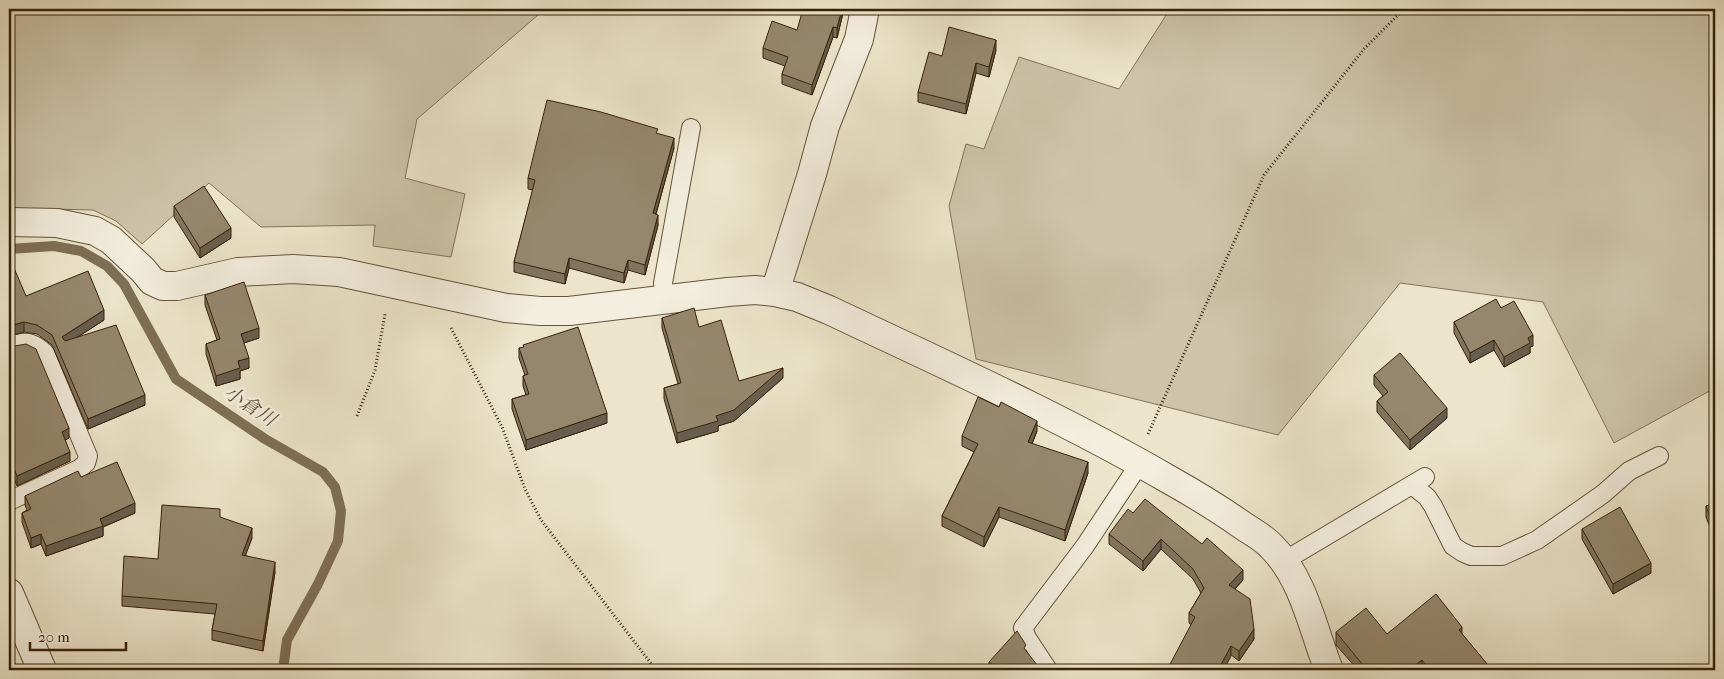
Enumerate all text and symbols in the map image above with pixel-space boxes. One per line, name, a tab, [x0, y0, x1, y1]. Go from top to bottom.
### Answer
water label: 小倉川	[220, 381, 282, 432]
scale bar	[30, 619, 126, 651]
text: 20 m	[38, 628, 70, 646]

